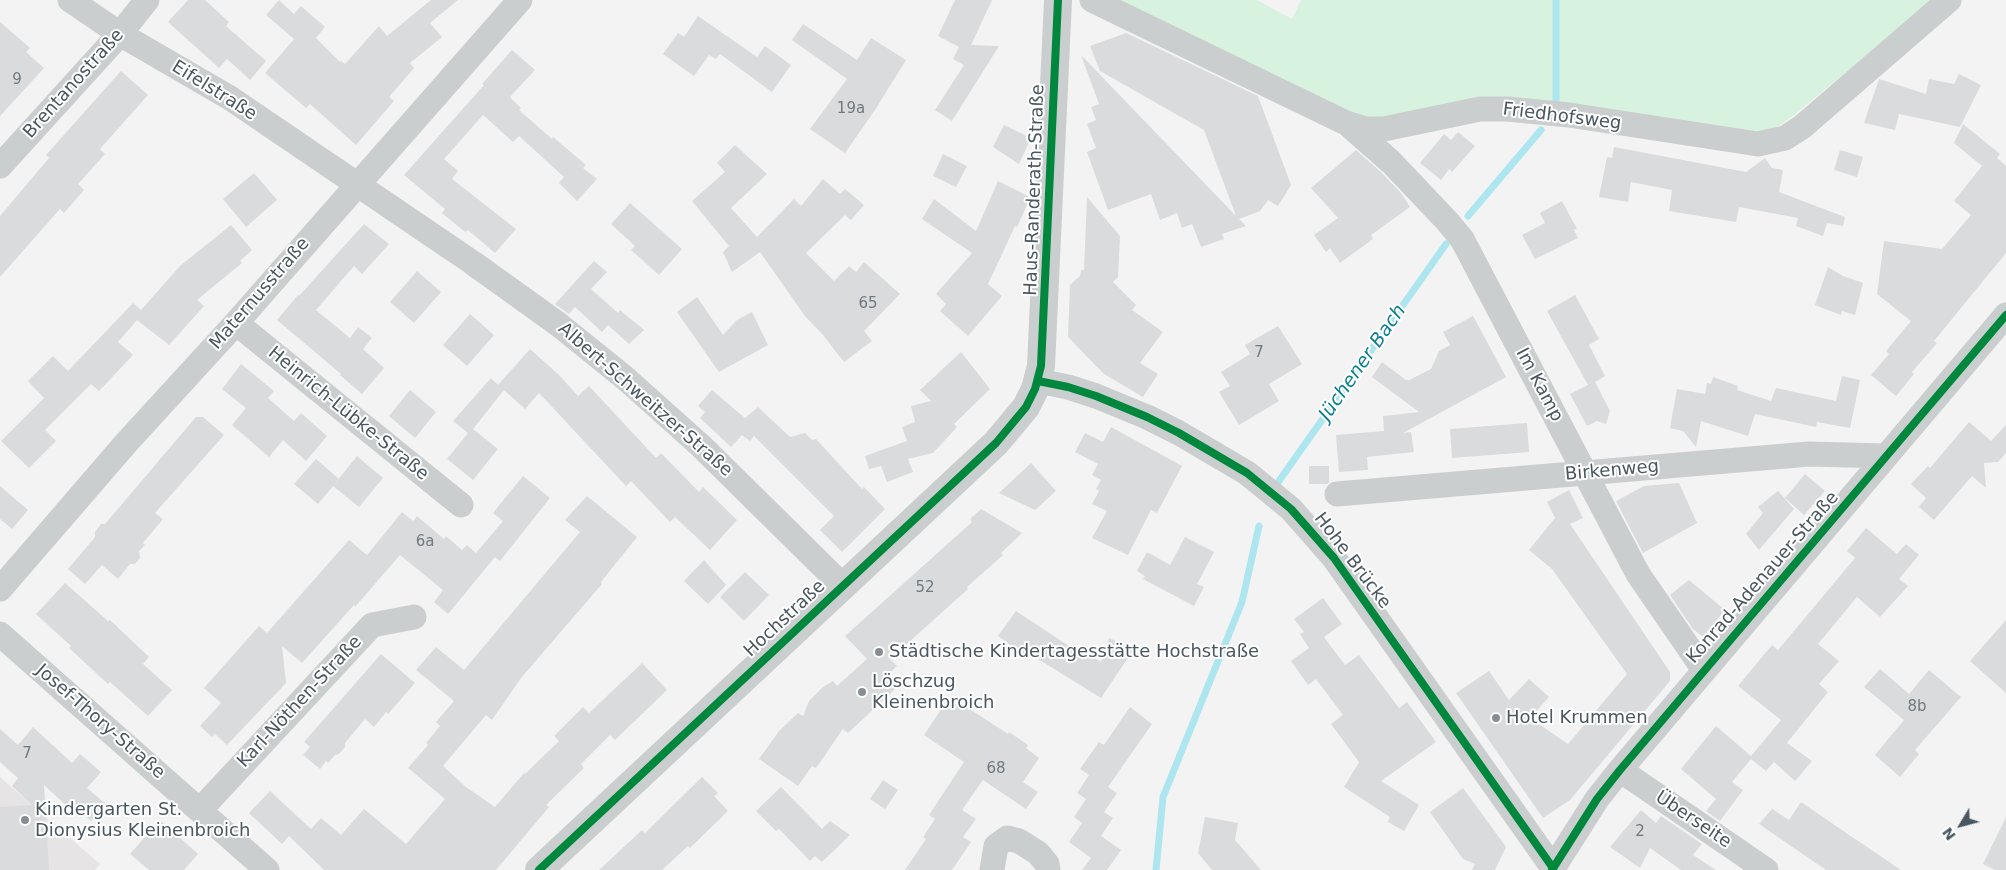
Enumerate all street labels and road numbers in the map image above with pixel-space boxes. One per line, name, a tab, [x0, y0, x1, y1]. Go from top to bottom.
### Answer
street label: Brentanostraße	[19, 25, 129, 143]
street label: Eifelstraße	[168, 56, 260, 126]
street label: Haus-Randerath-Straße	[1021, 84, 1049, 296]
street label: Friedhofsweg	[1501, 99, 1623, 135]
street label: Maternusstraße	[206, 234, 314, 354]
street label: Albert-Schweitzer-Straße	[553, 318, 737, 482]
street label: Heinrich-Lübke-Straße	[263, 343, 433, 485]
street label: Im Kamp	[1511, 345, 1567, 425]
street label: Birkenweg	[1564, 456, 1660, 486]
street label: Konrad-Adenauer-Straße	[1682, 488, 1844, 668]
street label: Hohe Brücke	[1309, 509, 1395, 613]
street label: Hochstraße	[740, 576, 830, 662]
street label: Karl-Nöthen-Straße	[233, 631, 367, 773]
street label: Josef-Thory-Straße	[31, 660, 169, 784]
street label: Überseite	[1651, 787, 1735, 853]

